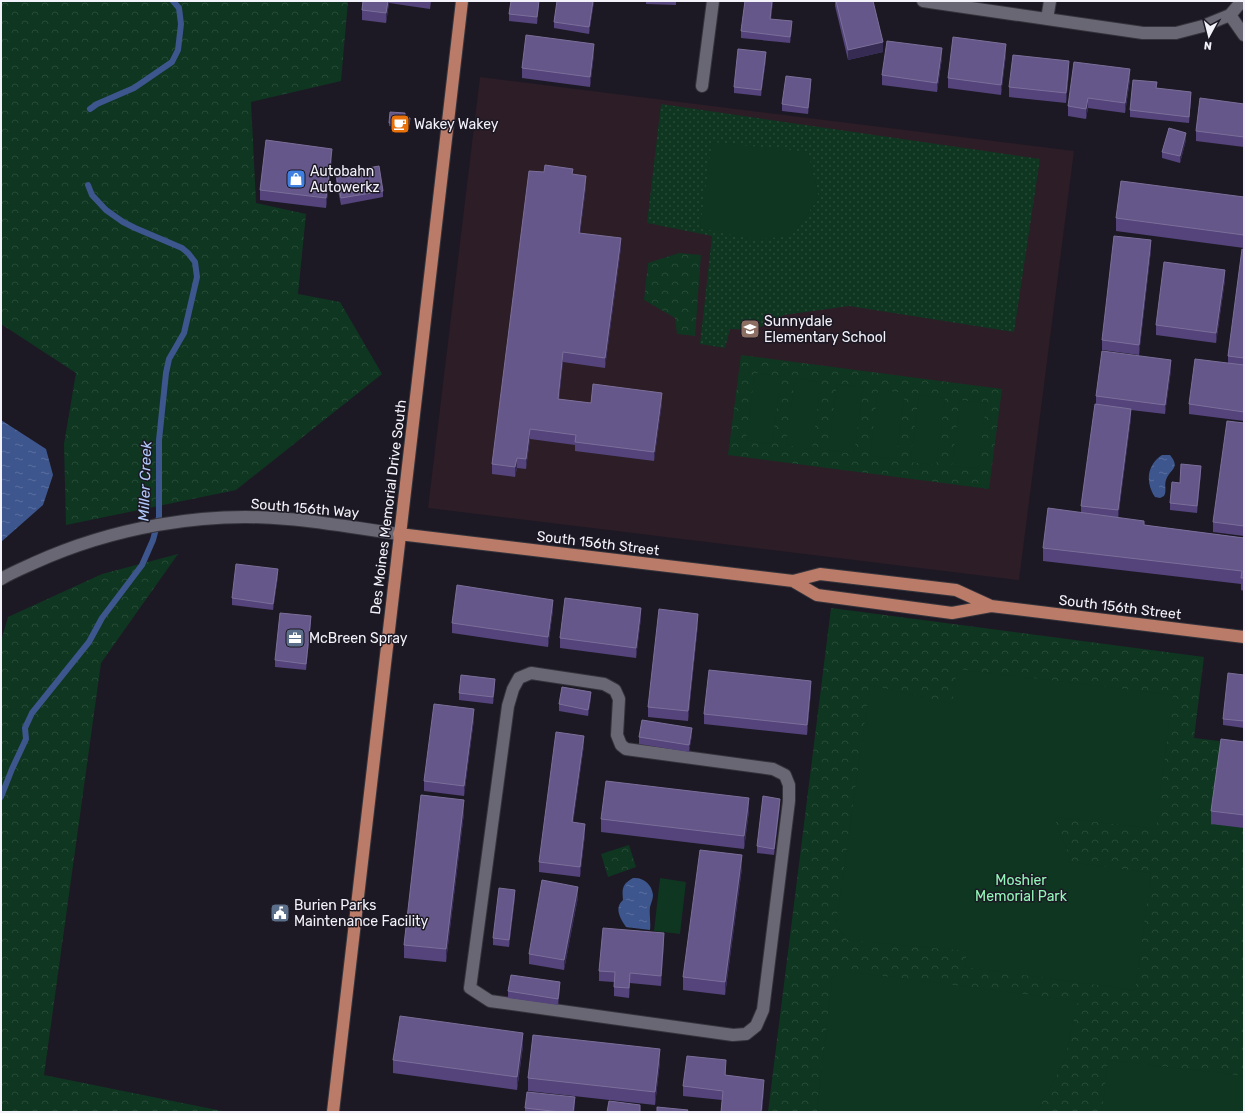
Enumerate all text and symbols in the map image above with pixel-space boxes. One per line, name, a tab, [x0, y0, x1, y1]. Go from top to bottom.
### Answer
north arrow	[1189, 16, 1229, 56]
text: N	[1203, 38, 1213, 52]
cafe icon: Wakey Wakey	[389, 113, 411, 135]
place label: Wakey Wakey	[414, 116, 499, 133]
place label: Autobahn Autowerkz	[310, 163, 380, 196]
shop icon: Autobahn Autowerkz	[285, 168, 307, 190]
place label: Sunnydale Elementary School	[764, 313, 886, 346]
school or university icon: Sunnydale Elementary School	[739, 318, 761, 340]
street label: Des Moines Memorial Drive South	[367, 399, 410, 616]
water label: Miller Creek	[135, 440, 155, 522]
street label: South 156th Way	[250, 495, 360, 522]
street label: South 156th Street	[536, 528, 661, 560]
street label: South 156th Street	[1058, 592, 1183, 624]
office icon: McBreen Spray	[284, 627, 306, 649]
place label: McBreen Spray	[309, 630, 408, 647]
park label: Moshier Memorial Park	[975, 872, 1068, 905]
place label: Burien Parks Maintenance Facility	[294, 897, 429, 930]
public building icon: Burien Parks Maintenance Facility	[269, 902, 291, 924]

